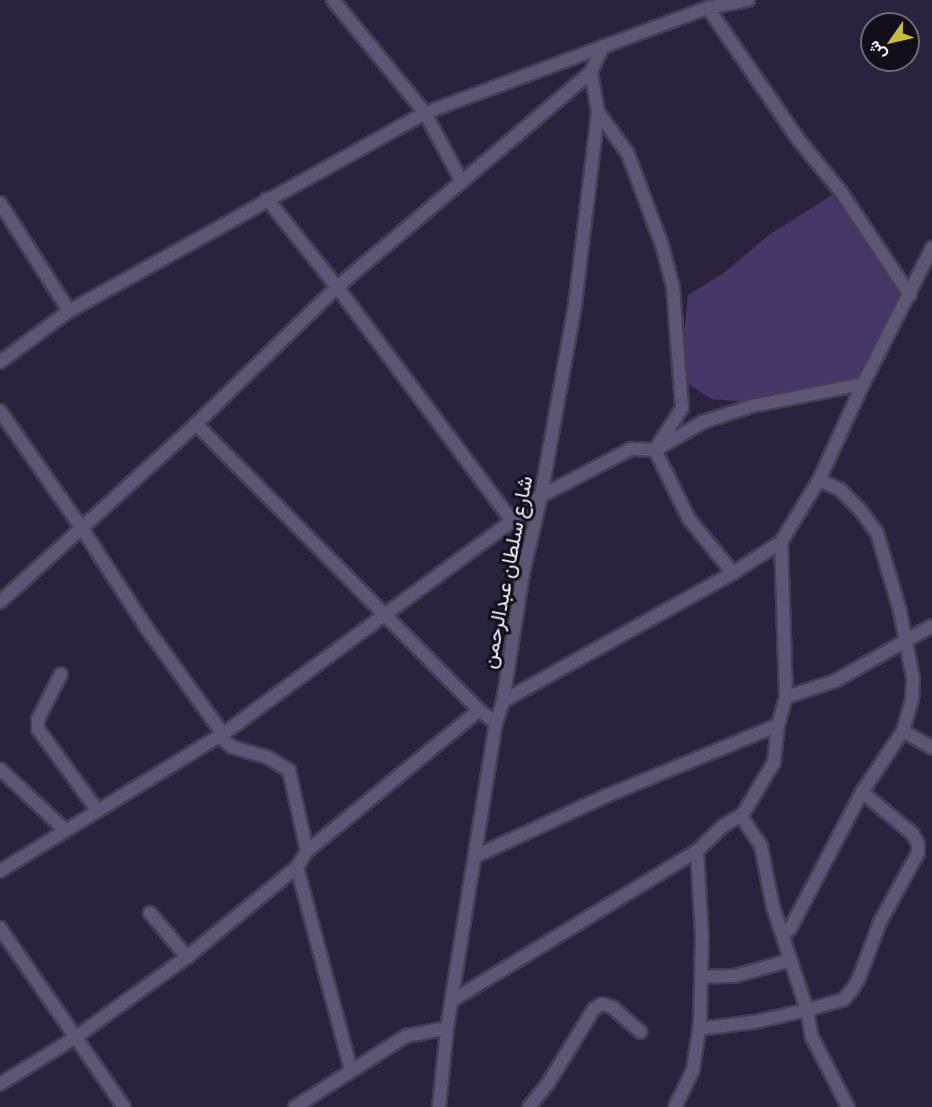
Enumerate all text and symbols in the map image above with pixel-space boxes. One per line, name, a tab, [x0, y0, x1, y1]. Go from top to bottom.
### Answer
north arrow	[860, 12, 920, 72]
text: ش	[862, 37, 891, 65]
street label: شارع سلطان عبدالرحمن	[475, 473, 537, 671]

